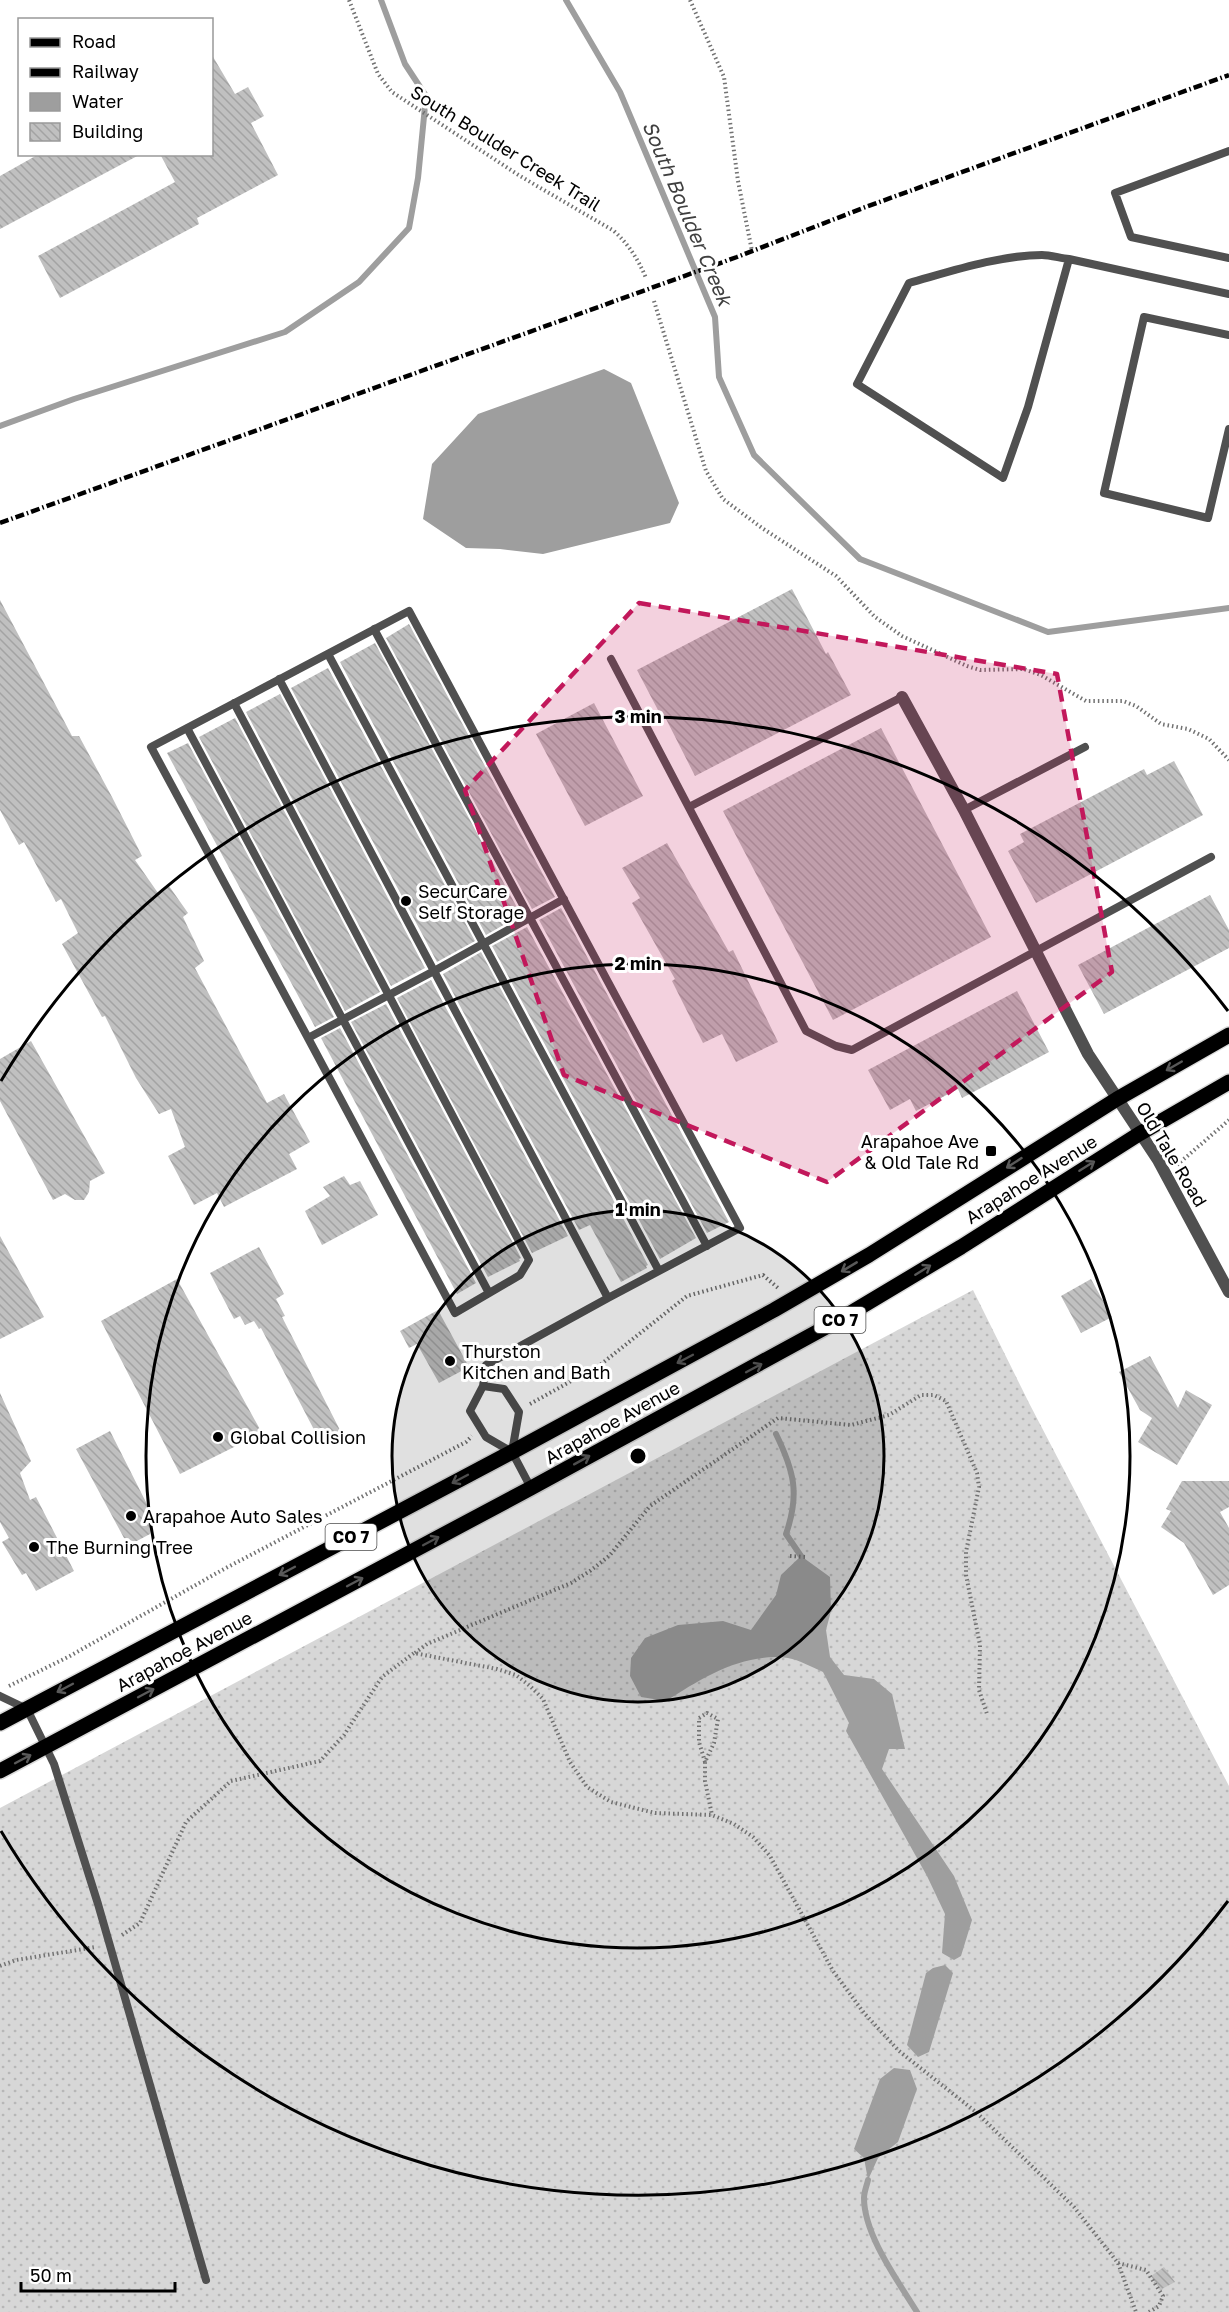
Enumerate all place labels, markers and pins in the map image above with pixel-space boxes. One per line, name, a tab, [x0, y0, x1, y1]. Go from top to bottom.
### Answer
place label: SecurCare Self Storage	[418, 880, 524, 923]
marker: SecurCare Self Storage	[399, 894, 413, 908]
place label: Arapahoe Ave & Old Tale Rd	[861, 1130, 979, 1173]
marker: Arapahoe Ave & Old Tale Rd	[984, 1144, 998, 1158]
place label: Thurston Kitchen and Bath	[462, 1340, 610, 1383]
marker: Thurston Kitchen and Bath	[443, 1354, 457, 1368]
place label: Global Collision	[230, 1426, 366, 1448]
marker: Global Collision	[211, 1430, 225, 1444]
centre of rings	[628, 1446, 648, 1466]
place label: Arapahoe Auto Sales	[143, 1505, 322, 1527]
marker: Arapahoe Auto Sales	[124, 1509, 138, 1523]
place label: The Burning Tree	[46, 1536, 193, 1558]
marker: The Burning Tree	[27, 1540, 41, 1554]

